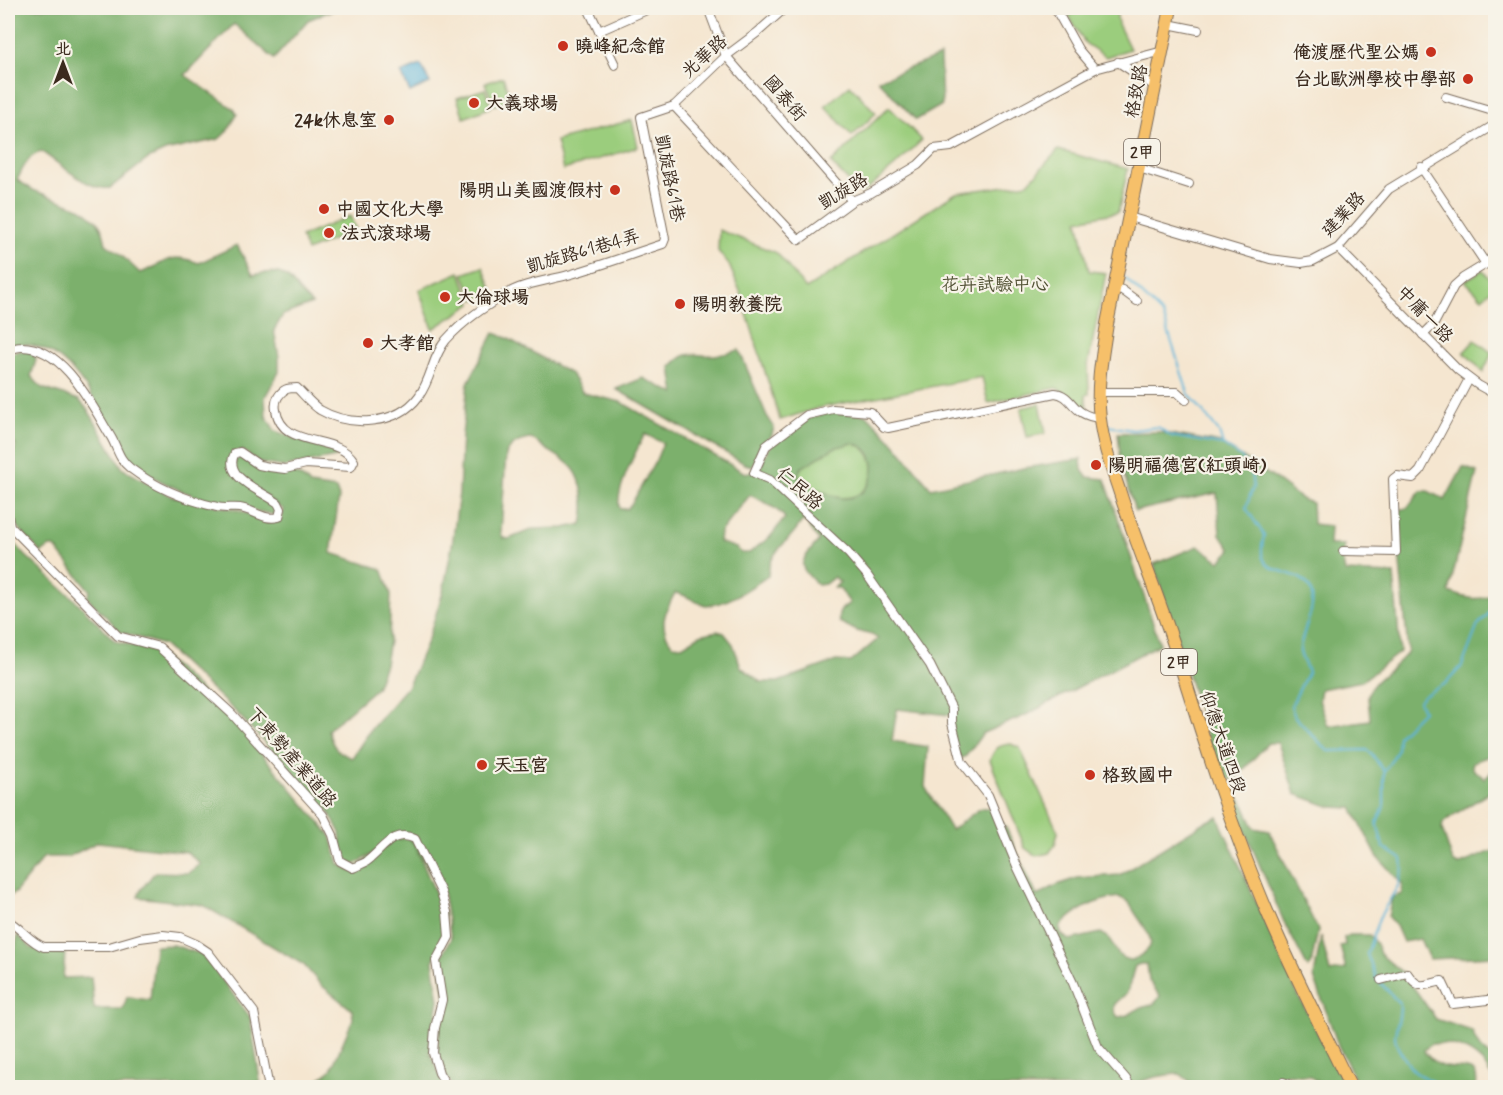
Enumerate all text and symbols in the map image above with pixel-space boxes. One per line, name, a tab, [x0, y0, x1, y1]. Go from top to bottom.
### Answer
street label: 光華路	[677, 30, 733, 84]
north arrow	[33, 33, 93, 93]
place label: 曉峰紀念館	[575, 35, 665, 59]
text: 北	[55, 39, 71, 60]
marker: 曉峰紀念館	[556, 39, 570, 53]
place label: 俺渡歷代聖公媽	[1293, 41, 1419, 65]
marker: 俺渡歷代聖公媽	[1424, 45, 1438, 59]
street label: 格致路	[1120, 62, 1154, 120]
place label: 台北歐洲學校中學部	[1294, 68, 1456, 92]
street label: 國泰街	[757, 70, 811, 127]
marker: 台北歐洲學校中學部	[1461, 72, 1475, 86]
place label: 大義球場	[486, 92, 558, 116]
marker: 大義球場	[467, 96, 481, 110]
place label: 24k休息室	[294, 109, 377, 133]
marker: 24k休息室	[382, 113, 396, 127]
street label: 凱旋路61巷	[649, 132, 689, 224]
road number: 2甲	[1124, 139, 1160, 165]
street label: 凱旋路	[814, 168, 873, 216]
place label: 陽明山美國渡假村	[459, 179, 603, 203]
marker: 陽明山美國渡假村	[608, 183, 622, 197]
street label: 建業路	[1317, 187, 1371, 243]
place label: 中國文化大學	[336, 198, 444, 222]
marker: 中國文化大學	[317, 202, 331, 216]
place label: 法式滾球場	[341, 222, 431, 246]
street label: 凱旋路61巷4弄	[524, 224, 643, 280]
marker: 法式滾球場	[322, 226, 336, 240]
park label: 花卉試驗中心	[941, 273, 1049, 297]
street label: 中庸一路	[1391, 280, 1458, 349]
place label: 大倫球場	[457, 286, 529, 310]
marker: 大倫球場	[438, 290, 452, 304]
place label: 陽明教養院	[692, 293, 782, 317]
marker: 陽明教養院	[673, 297, 687, 311]
place label: 大孝館	[380, 332, 434, 356]
marker: 大孝館	[361, 336, 375, 350]
place label: 陽明福德宮(紅頭崎)	[1108, 454, 1267, 478]
marker: 陽明福德宮(紅頭崎)	[1089, 458, 1103, 472]
street label: 仁民路	[771, 462, 828, 516]
road number: 2甲	[1161, 649, 1197, 675]
street label: 仰德大道四段	[1193, 687, 1251, 797]
street label: 下東勢產業道路	[241, 702, 342, 813]
place label: 天玉宮	[494, 754, 548, 778]
marker: 天玉宮	[475, 758, 489, 772]
place label: 格致國中	[1102, 764, 1174, 788]
marker: 格致國中	[1083, 768, 1097, 782]

